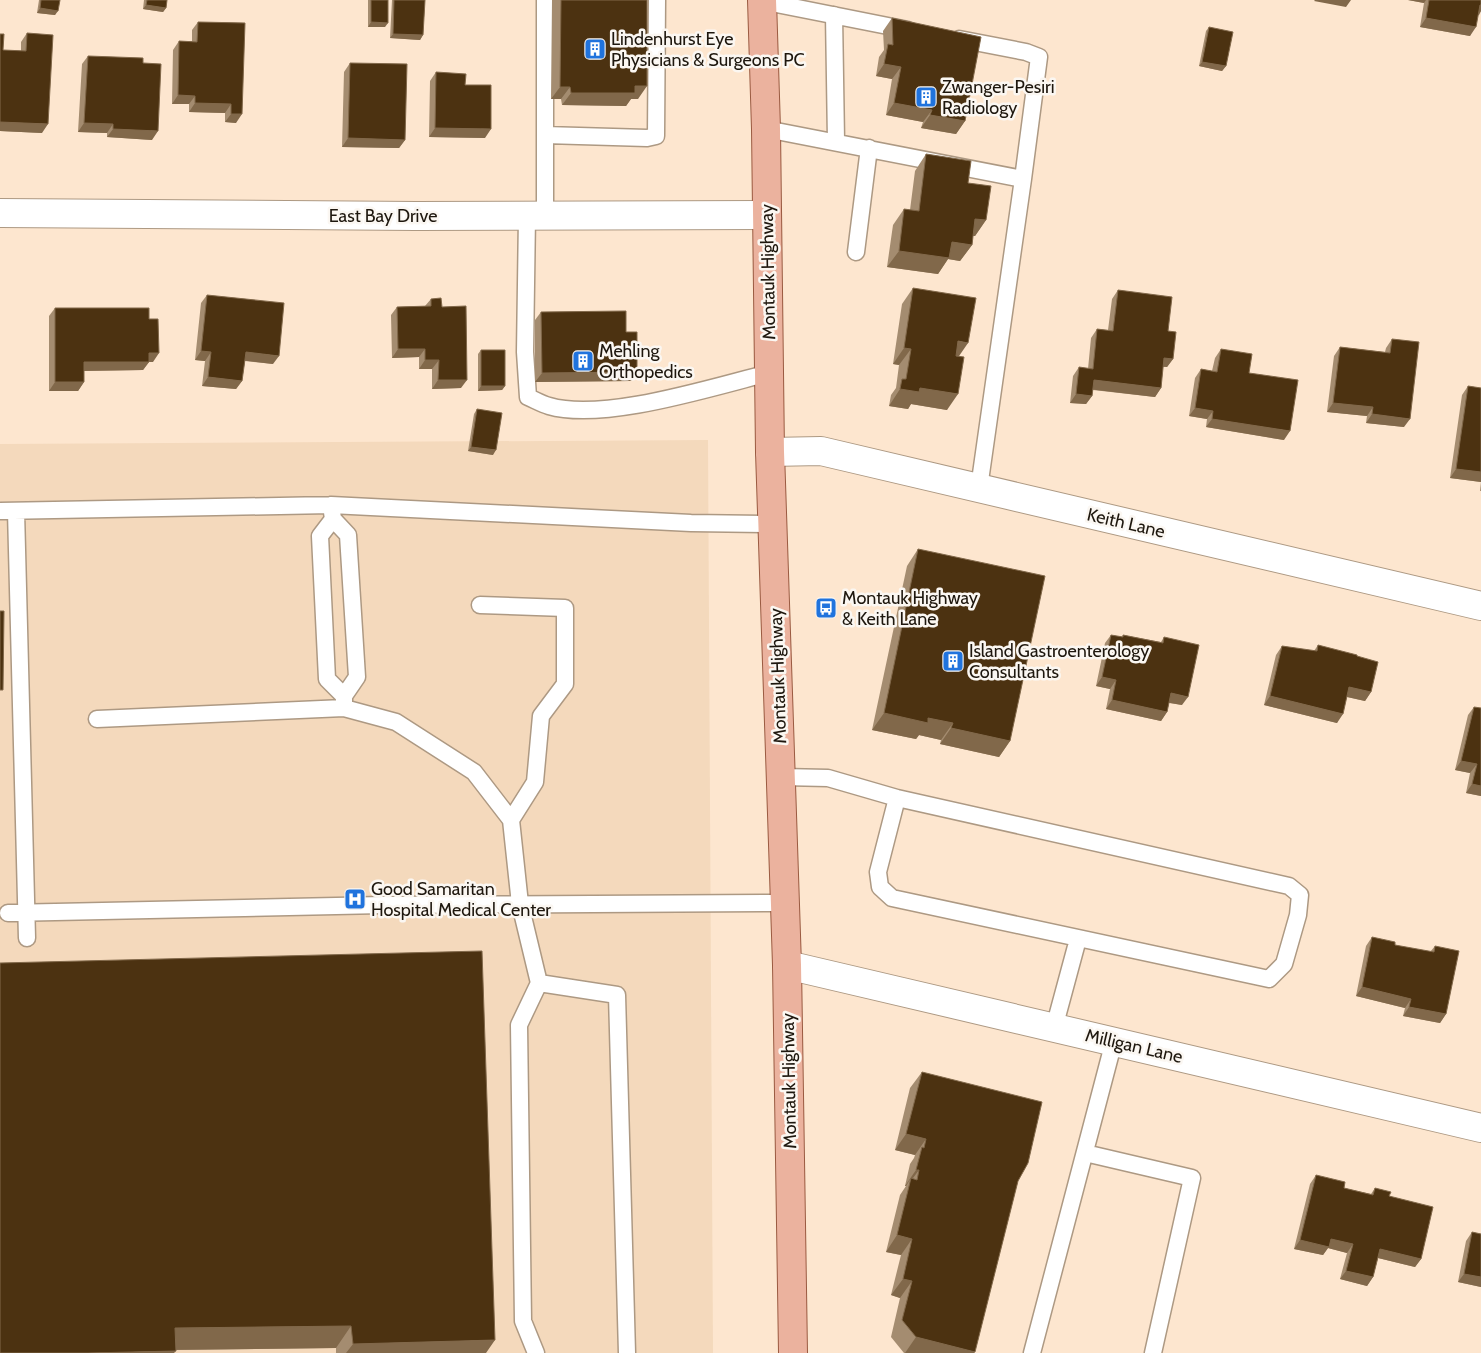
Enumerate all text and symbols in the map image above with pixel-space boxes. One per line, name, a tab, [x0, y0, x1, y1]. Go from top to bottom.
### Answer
place label: Lindenhurst Eye Physicians & Surgeons PC	[611, 28, 805, 71]
building icon: Lindenhurst Eye Physicians & Surgeons PC	[583, 37, 607, 61]
place label: Zwanger-Pesiri Radiology	[942, 76, 1054, 119]
building icon: Zwanger-Pesiri Radiology	[914, 85, 938, 109]
street label: Montauk Highway	[756, 204, 780, 340]
street label: East Bay Drive	[329, 205, 437, 227]
place label: Mehling Orthopedics	[599, 340, 693, 383]
building icon: Mehling Orthopedics	[571, 349, 595, 373]
street label: Keith Lane	[1085, 503, 1167, 543]
place label: Montauk Highway & Keith Lane	[842, 587, 978, 630]
bus stop icon: Montauk Highway & Keith Lane	[814, 596, 838, 620]
street label: Montauk Highway	[765, 608, 791, 744]
place label: Island Gastroenterology Consultants	[969, 640, 1149, 683]
building icon: Island Gastroenterology Consultants	[941, 649, 965, 673]
place label: Good Samaritan Hospital Medical Center	[371, 878, 551, 921]
hospital icon: Good Samaritan Hospital Medical Center	[343, 887, 367, 911]
street label: Montauk Highway	[777, 1013, 801, 1149]
street label: Milligan Lane	[1083, 1024, 1185, 1068]

